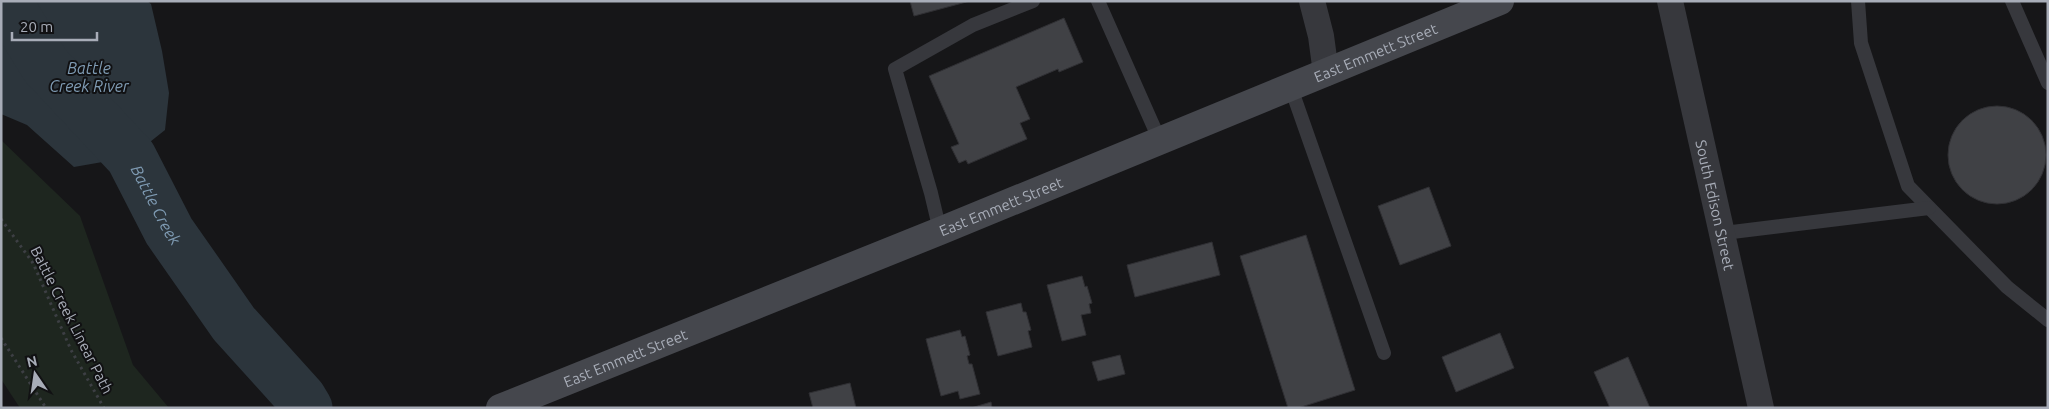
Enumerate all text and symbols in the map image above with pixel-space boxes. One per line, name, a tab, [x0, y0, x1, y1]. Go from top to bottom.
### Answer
scale bar	[12, 10, 98, 42]
text: 20 m	[20, 18, 53, 35]
street label: East Emmett Street	[1311, 19, 1440, 85]
water label: Battle Creek River	[49, 59, 130, 95]
street label: South Edison Street	[1693, 138, 1738, 272]
water label: Battle Creek	[128, 162, 185, 249]
street label: East Emmett Street	[937, 173, 1065, 239]
street label: Battle Creek Linear Path	[27, 243, 117, 397]
street label: East Emmett Street	[561, 325, 690, 390]
north arrow	[10, 349, 60, 399]
text: N	[25, 352, 39, 370]

